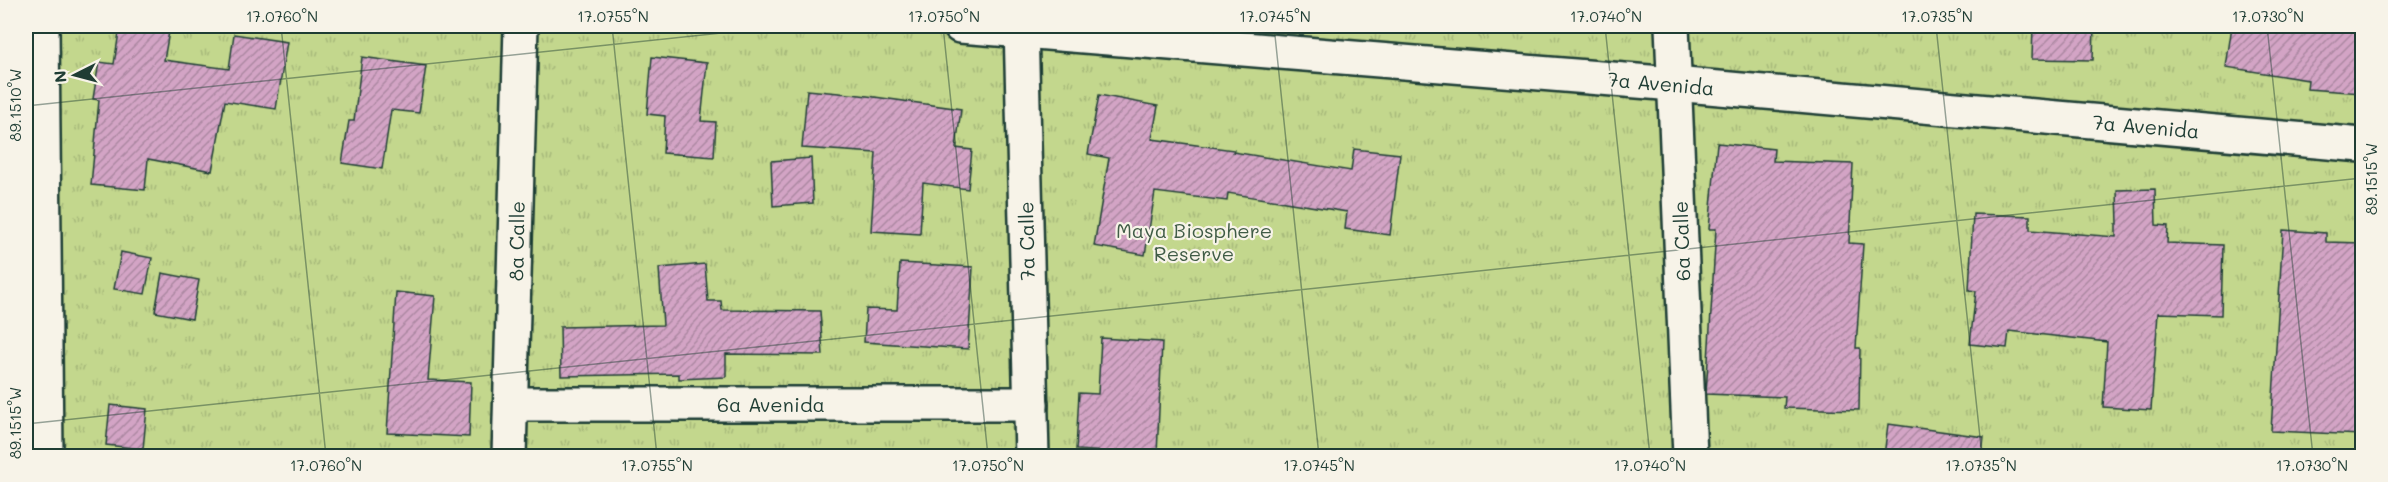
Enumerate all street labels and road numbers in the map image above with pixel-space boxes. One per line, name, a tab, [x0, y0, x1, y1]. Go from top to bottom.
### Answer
street label: 7a Avenida	[1607, 65, 1715, 101]
street label: 7a Avenida	[2092, 108, 2200, 144]
street label: 8a Calle	[502, 201, 530, 281]
street label: 7a Calle	[1012, 201, 1040, 281]
street label: 6a Calle	[1667, 201, 1695, 281]
street label: 6a Avenida	[717, 391, 825, 417]

